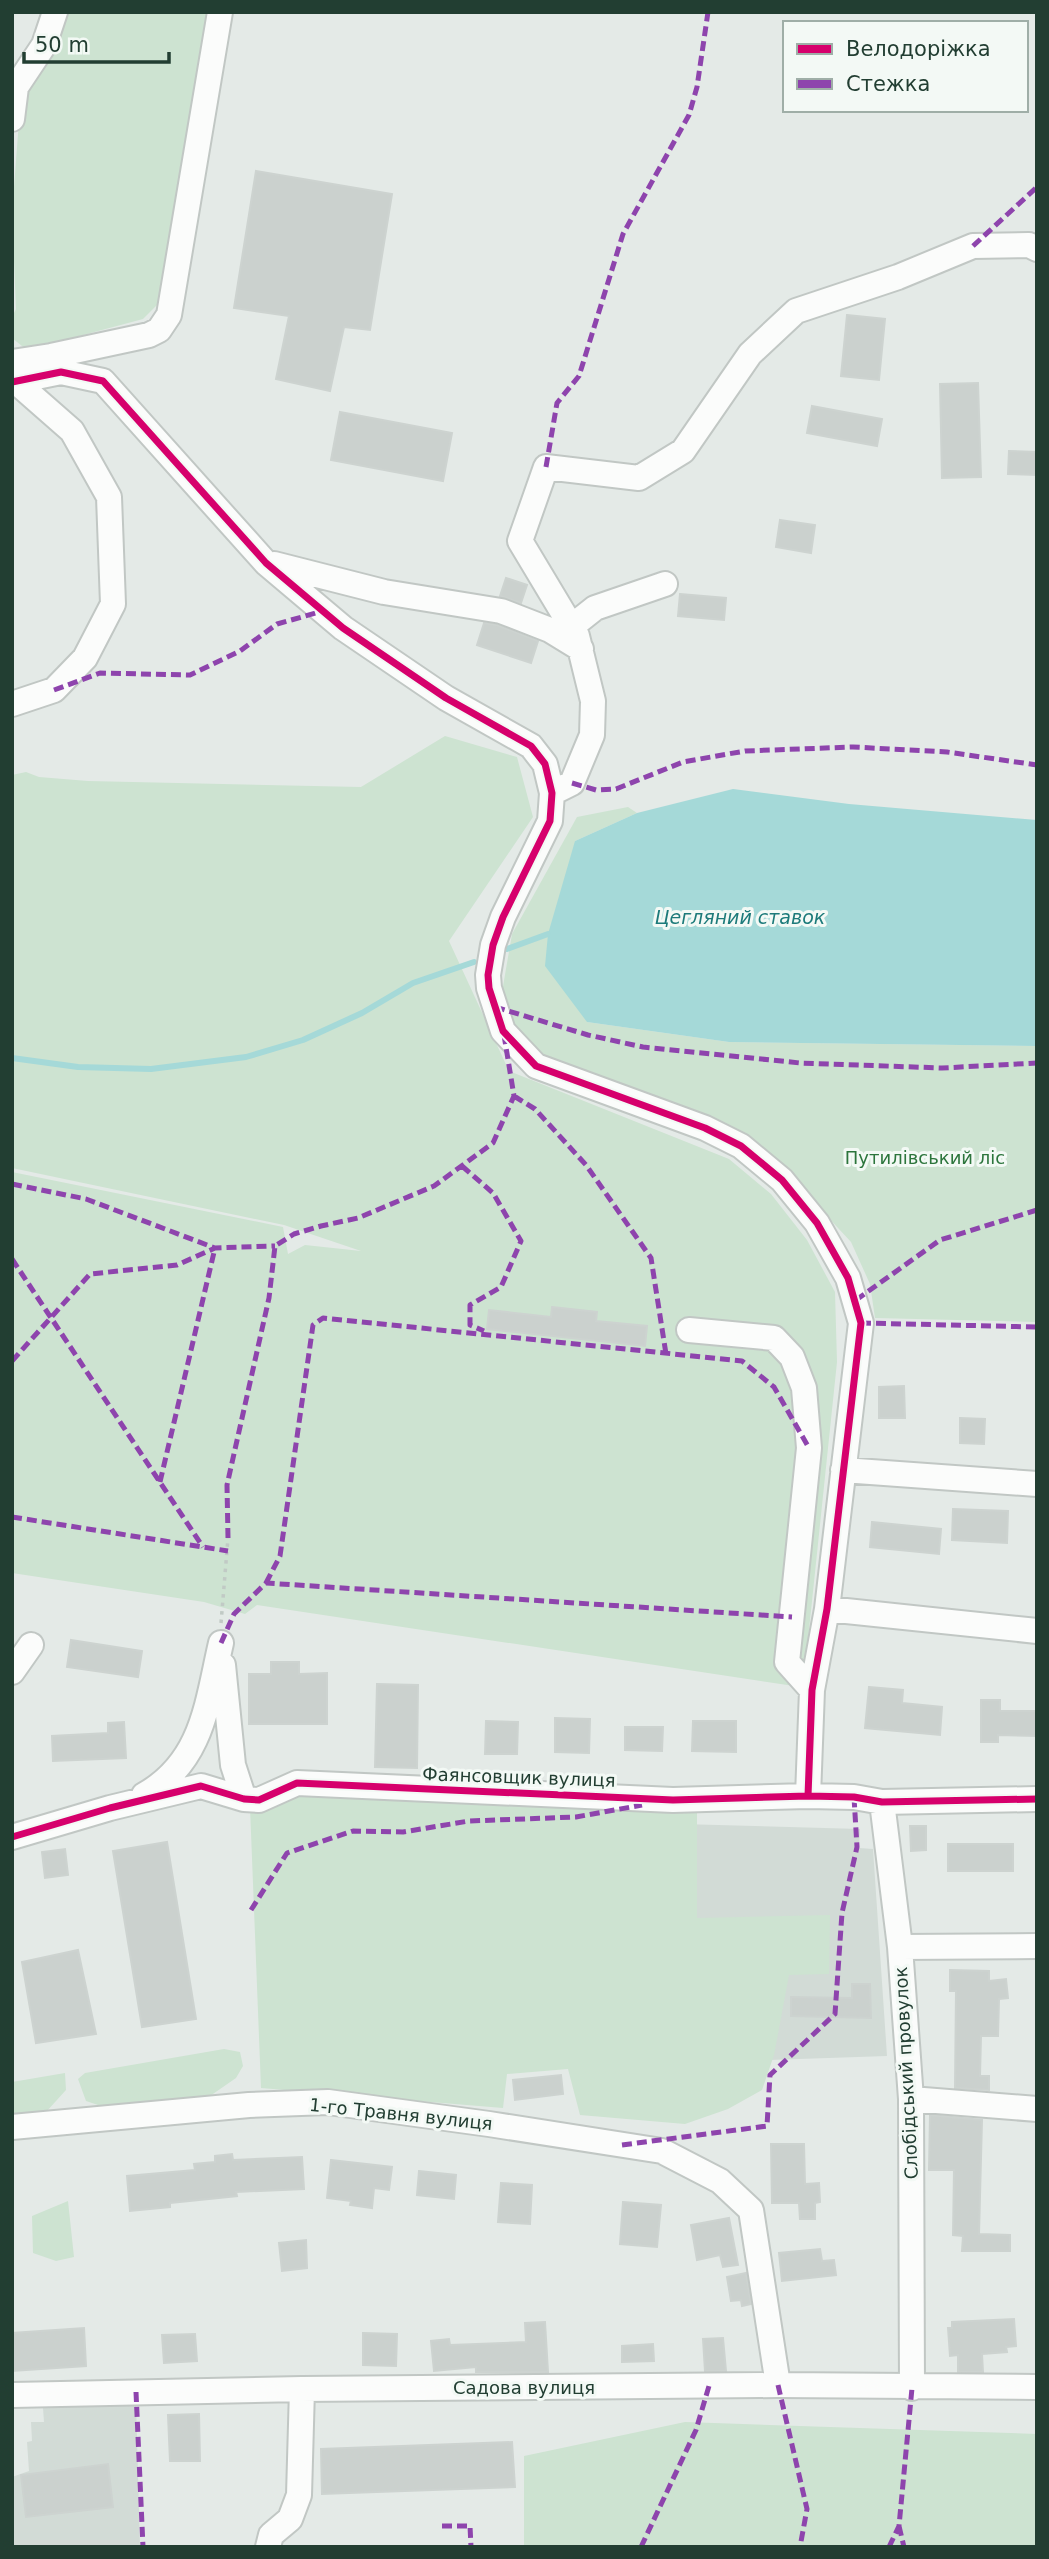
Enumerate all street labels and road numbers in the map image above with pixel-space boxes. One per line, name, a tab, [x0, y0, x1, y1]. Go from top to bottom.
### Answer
street label: Фаянсовщик вулиця	[422, 1763, 616, 1791]
street label: Слобідський провулок	[890, 1966, 922, 2180]
street label: 1-го Травня вулиця	[308, 2094, 494, 2134]
street label: Садова вулиця	[453, 2377, 595, 2398]

